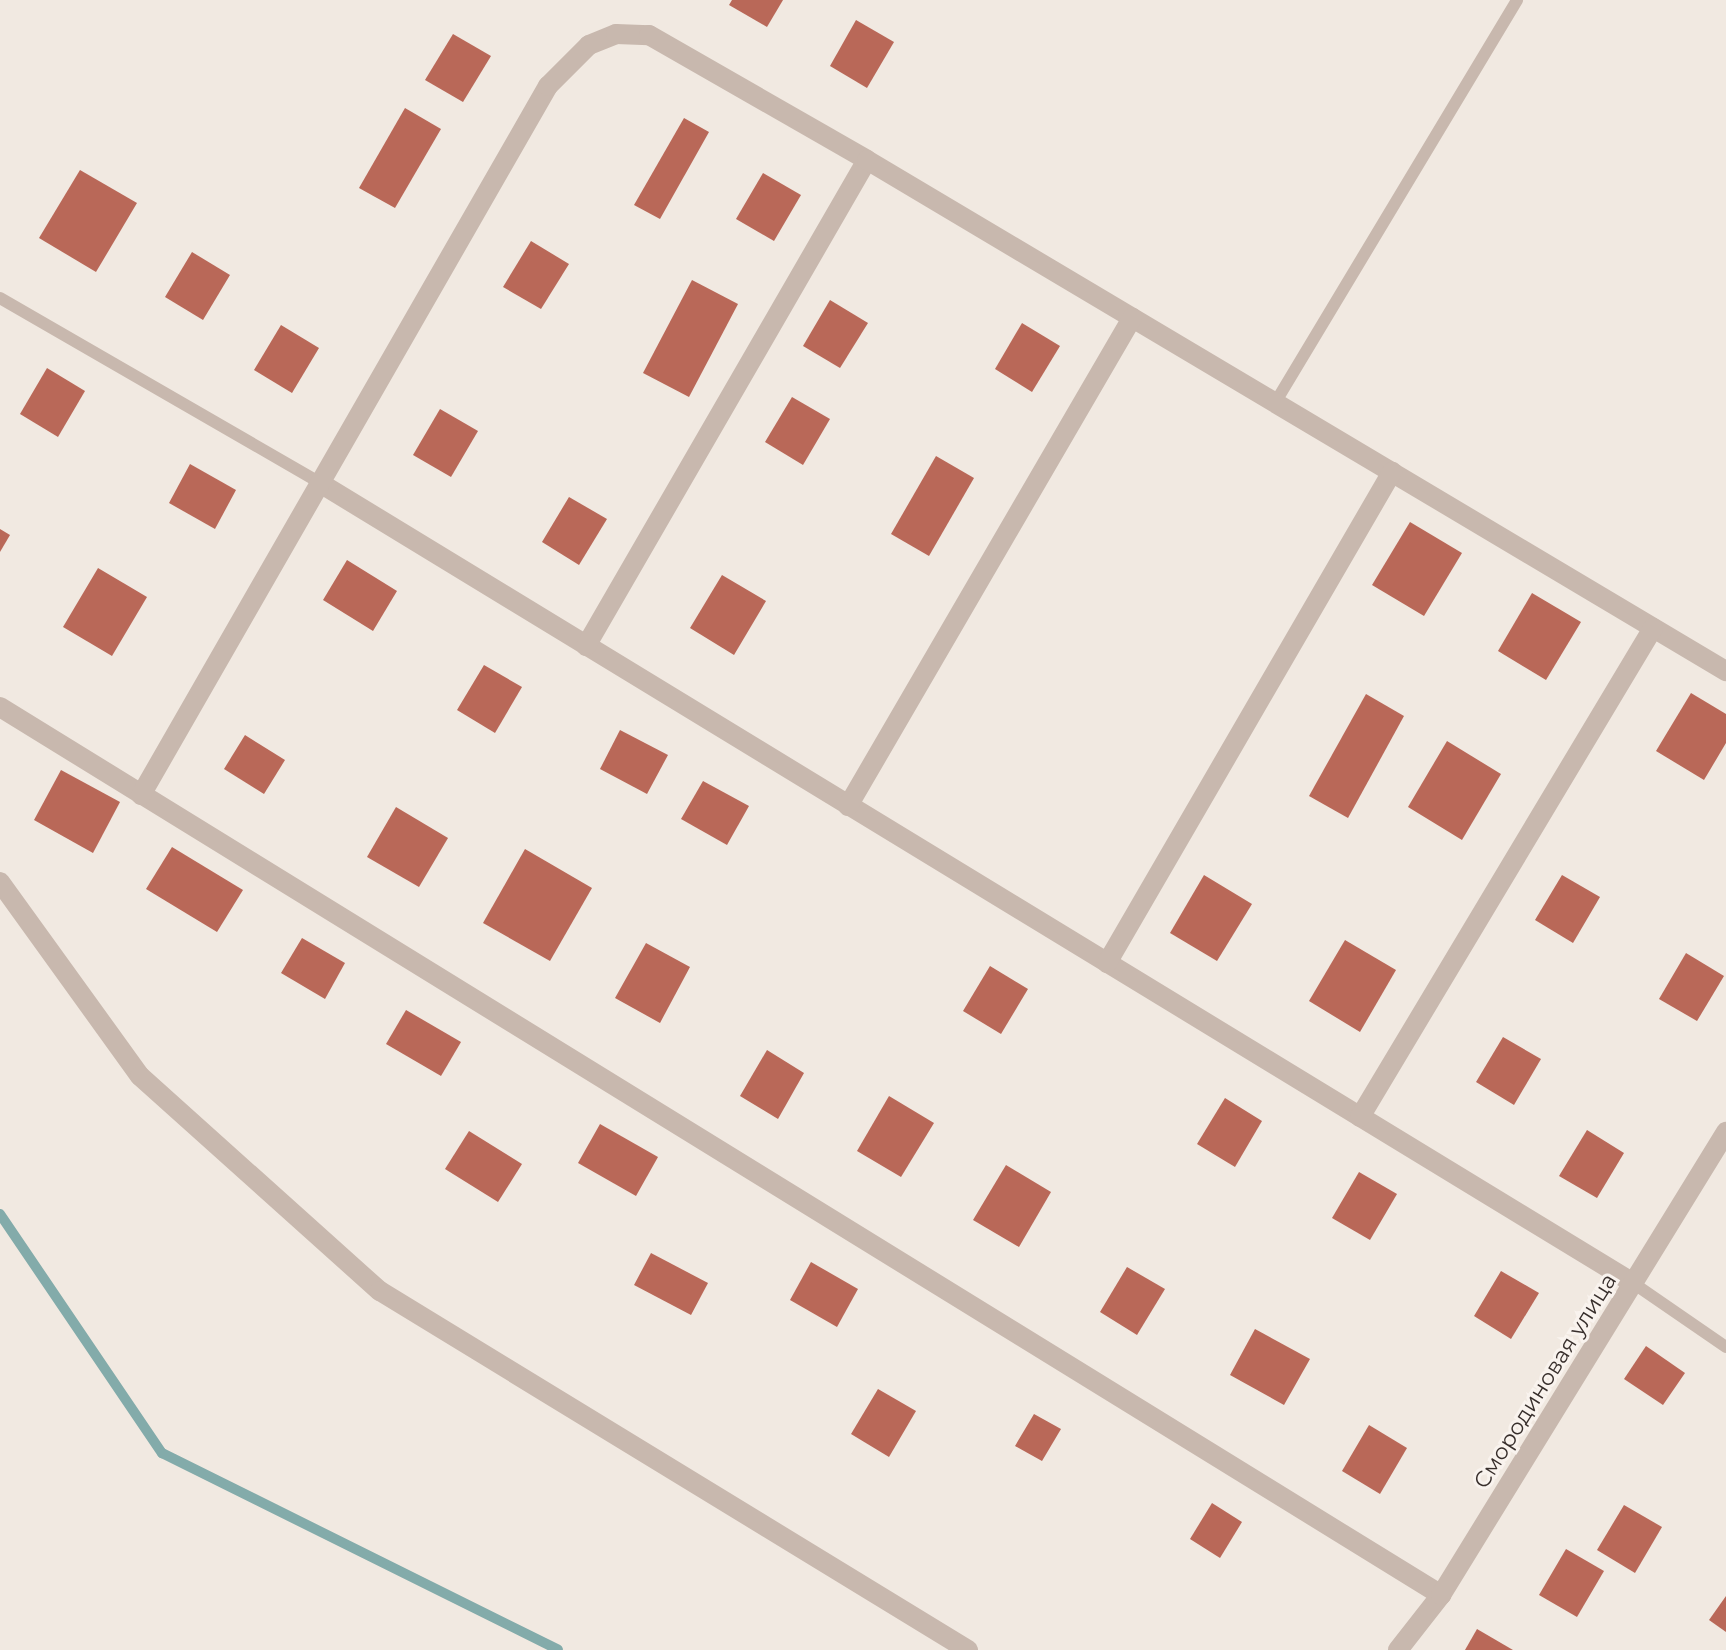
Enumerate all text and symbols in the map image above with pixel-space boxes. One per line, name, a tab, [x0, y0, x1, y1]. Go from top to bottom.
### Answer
street label: Смородиновая улица	[1468, 1269, 1622, 1493]

